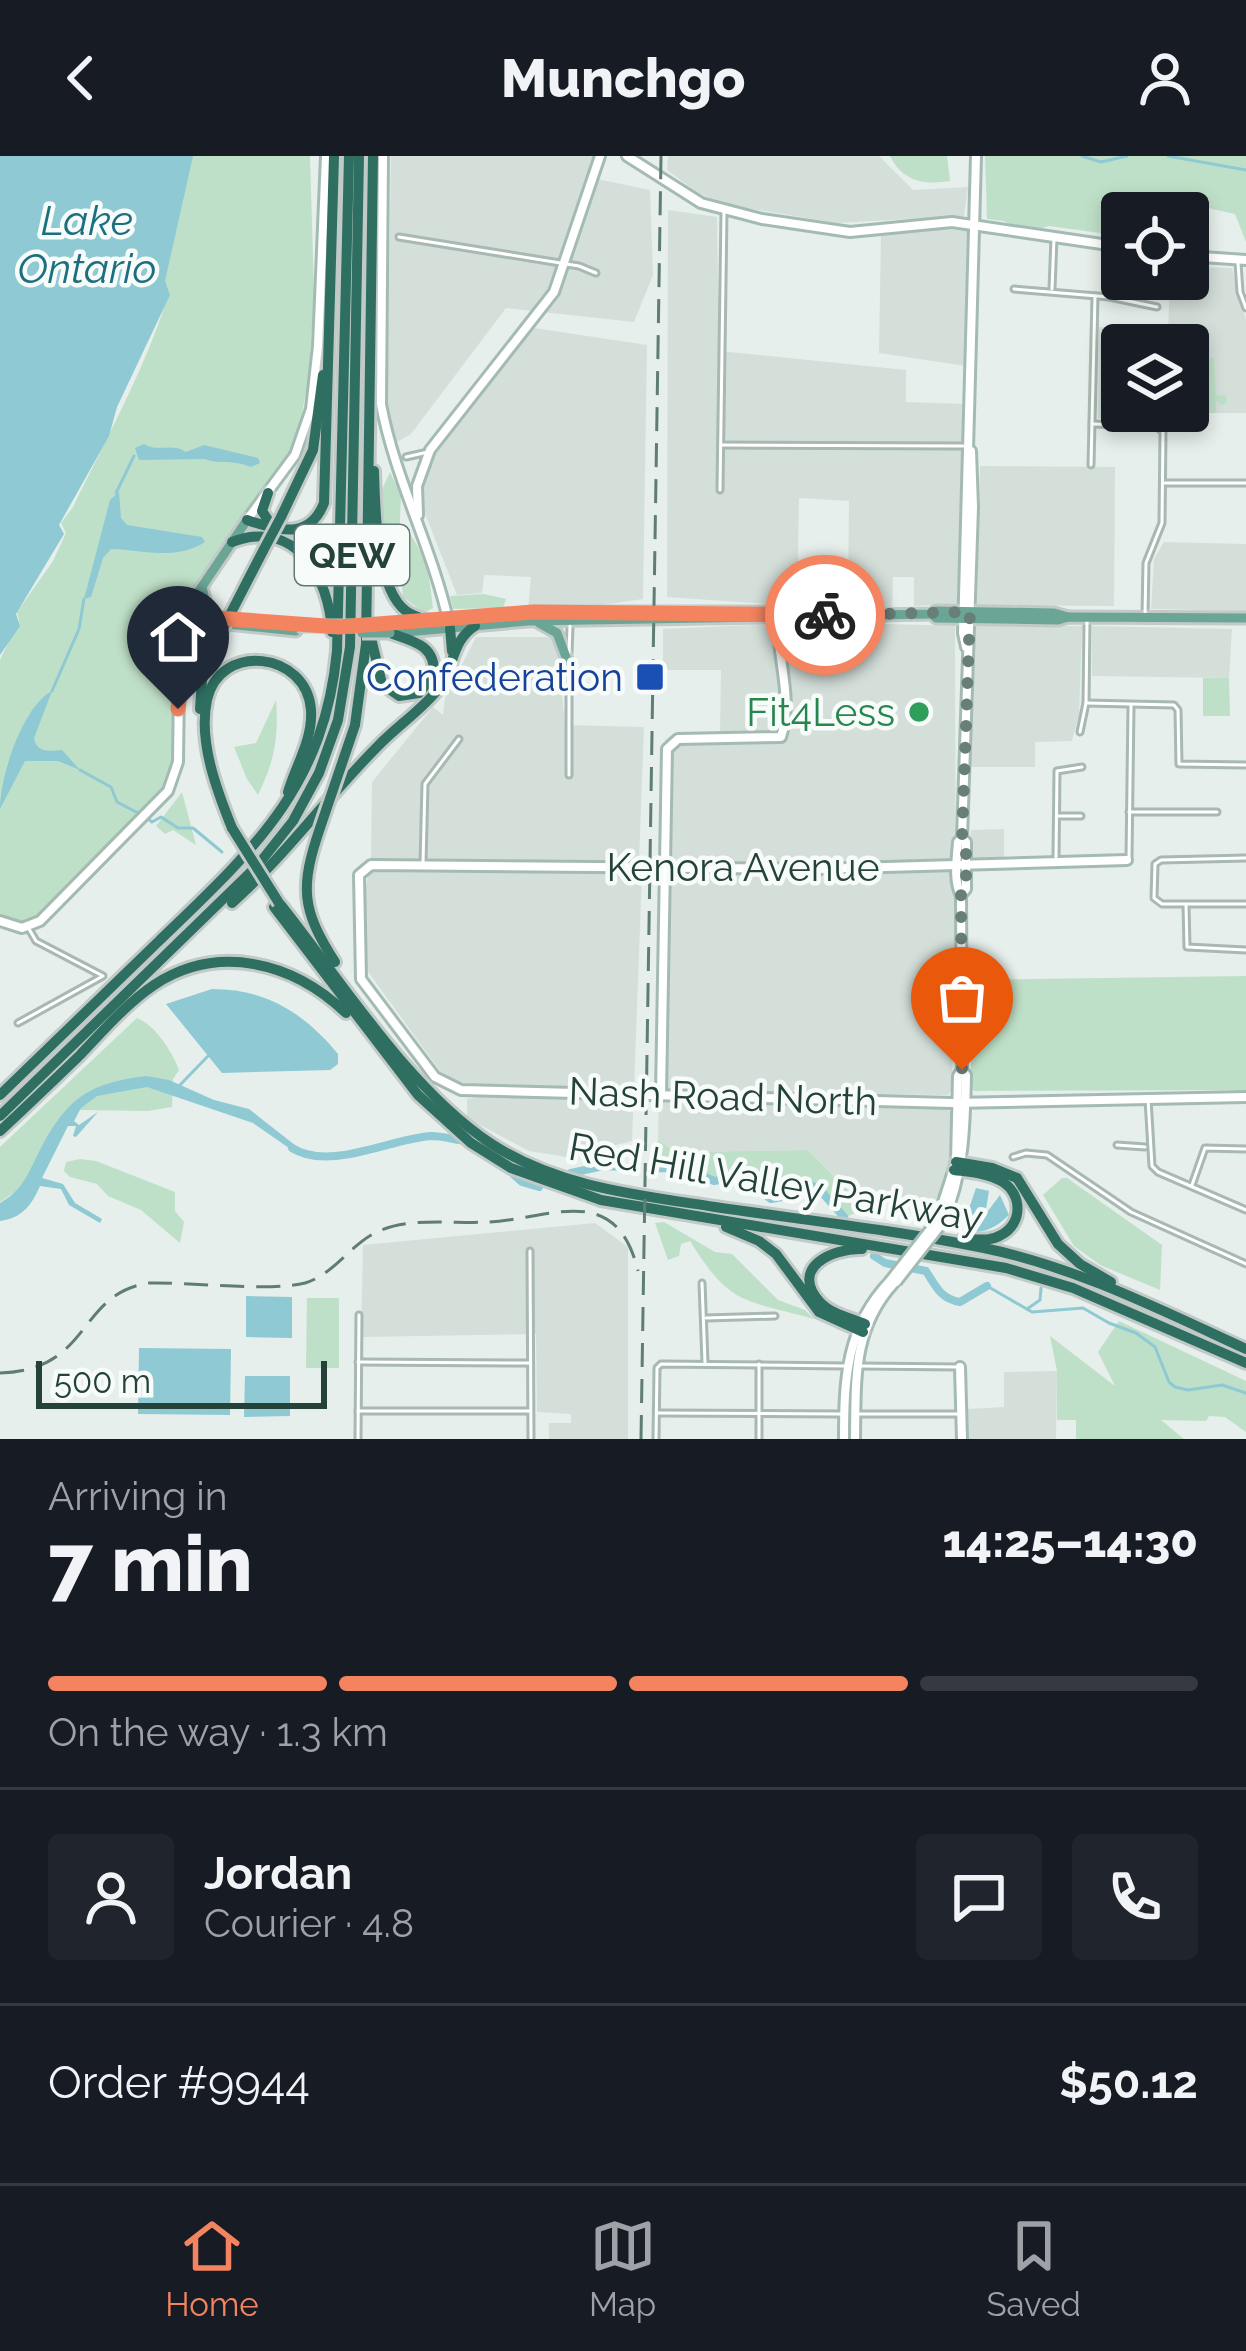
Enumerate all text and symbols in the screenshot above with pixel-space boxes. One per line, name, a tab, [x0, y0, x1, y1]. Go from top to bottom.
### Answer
icon: back	[48, 45, 114, 111]
icon: person	[1132, 45, 1198, 111]
text: Munchgo	[501, 46, 745, 110]
map controls	[1101, 192, 1209, 432]
button: locate	[1101, 192, 1209, 300]
water label: Lake Ontario	[17, 196, 157, 293]
button: layers	[1101, 324, 1209, 432]
road number: QEW	[295, 525, 409, 585]
courier	[765, 555, 885, 675]
icon: bike	[792, 582, 858, 648]
pin	[127, 586, 229, 709]
icon: home	[145, 604, 211, 670]
place label: Confederation	[366, 654, 623, 700]
marker: Confederation	[634, 661, 666, 693]
place label: Fit4Less	[746, 689, 895, 735]
marker: Fit4Less	[906, 699, 932, 725]
street label: Kenora Avenue	[606, 844, 880, 890]
pin	[911, 947, 1013, 1070]
icon: bag	[929, 965, 995, 1031]
street label: Nash Road North	[568, 1068, 878, 1124]
street label: Red Hill Valley Parkway	[565, 1123, 987, 1241]
scale bar	[36, 1355, 327, 1408]
text: 500 m	[54, 1362, 151, 1401]
text: Arriving in	[48, 1473, 228, 1519]
text: 14:25–14:30	[943, 1515, 1198, 1568]
text: 7 min	[48, 1518, 253, 1609]
text: On the way · 1.3 km	[48, 1709, 388, 1755]
button: person	[48, 1834, 174, 1960]
button: chat	[916, 1834, 1042, 1960]
button: phone	[1072, 1834, 1198, 1960]
text: Jordan	[204, 1847, 352, 1900]
text: Courier · 4.8	[204, 1900, 414, 1946]
text: Order #9944	[48, 2056, 310, 2109]
text: $50.12	[1059, 2056, 1198, 2109]
tab: Home	[165, 2213, 259, 2324]
tab: Map	[589, 2213, 656, 2324]
tab: Saved	[986, 2213, 1081, 2324]

